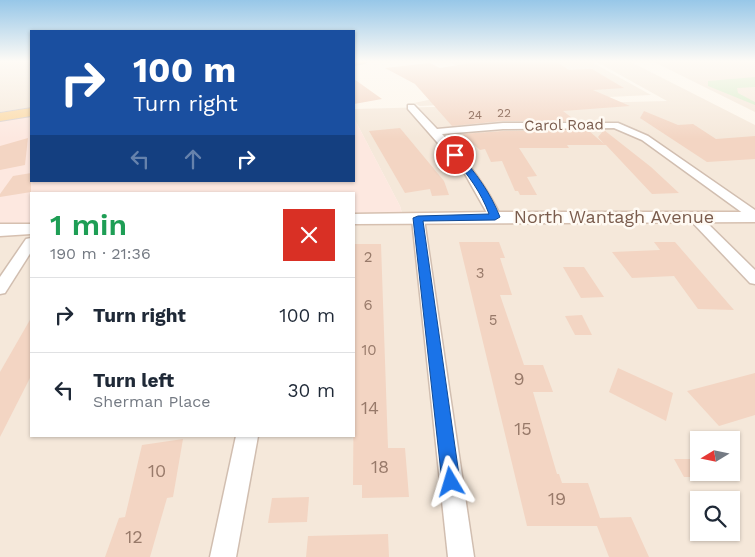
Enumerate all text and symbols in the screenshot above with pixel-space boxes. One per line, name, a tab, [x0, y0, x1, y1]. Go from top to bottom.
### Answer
text: 100 m	[133, 49, 236, 91]
icon: right	[50, 50, 115, 115]
text: Turn right	[133, 91, 238, 116]
house number: 22	[497, 106, 511, 120]
house number: 24	[468, 108, 482, 122]
street label: Carol Road	[524, 115, 604, 135]
pin	[434, 134, 476, 176]
icon: arrive	[441, 141, 469, 169]
icon: left	[126, 145, 154, 173]
icon: ahead	[179, 145, 207, 173]
icon: right	[232, 145, 260, 173]
street label: North Wantagh Avenue	[514, 206, 714, 227]
text: 1 min	[50, 207, 127, 242]
button: close	[283, 209, 335, 261]
text: 190 m · 21:36	[50, 244, 151, 263]
house number: 2	[364, 248, 372, 266]
house number: 3	[476, 264, 484, 282]
house number: 6	[363, 296, 373, 314]
icon: right	[50, 301, 78, 329]
text: Turn right	[93, 304, 186, 327]
text: 100 m	[279, 304, 335, 327]
house number: 5	[489, 311, 497, 329]
house number: 10	[361, 341, 377, 359]
house number: 9	[513, 368, 525, 389]
text: Turn left	[93, 369, 174, 392]
icon: left	[50, 376, 78, 404]
text: 30 m	[288, 379, 335, 402]
text: Sherman Place	[93, 392, 211, 411]
house number: 14	[361, 397, 379, 418]
house number: 15	[514, 418, 532, 439]
north arrow	[690, 431, 740, 481]
map controls	[690, 431, 740, 541]
position arrow	[424, 455, 476, 507]
house number: 18	[371, 456, 389, 477]
house number: 10	[148, 460, 166, 481]
house number: 19	[548, 488, 566, 509]
button: search	[690, 491, 740, 541]
house number: 12	[125, 526, 143, 547]

